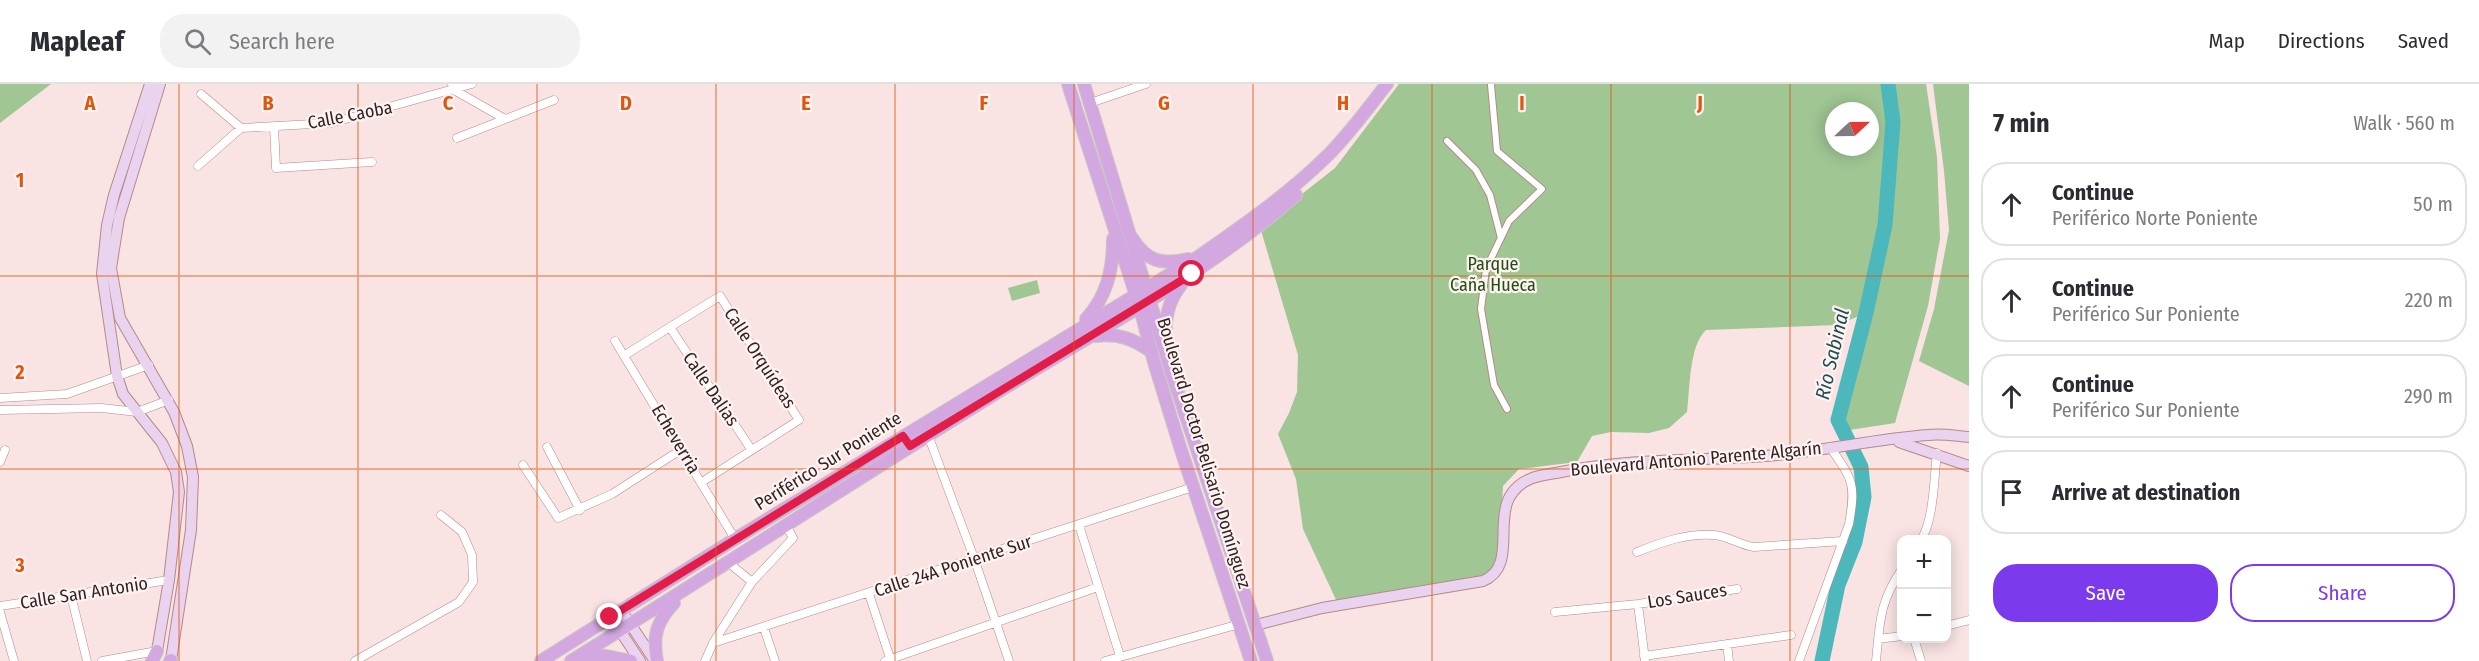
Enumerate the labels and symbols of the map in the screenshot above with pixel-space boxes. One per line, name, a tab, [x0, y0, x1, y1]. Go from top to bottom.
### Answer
text: A	[84, 91, 97, 115]
text: B	[262, 91, 274, 115]
text: C	[443, 91, 454, 115]
text: D	[620, 91, 632, 115]
text: E	[801, 91, 811, 115]
text: F	[980, 91, 989, 115]
text: G	[1158, 91, 1170, 115]
text: H	[1337, 91, 1349, 115]
text: I	[1519, 91, 1525, 115]
text: J	[1696, 91, 1703, 115]
street label: Calle Caoba	[306, 96, 394, 134]
north arrow	[1825, 102, 1879, 156]
text: 1	[16, 168, 24, 192]
park label: Parque Caña Hueca	[1450, 253, 1536, 296]
route start	[1178, 260, 1204, 286]
street label: Calle Orquídeas	[719, 304, 801, 413]
water label: Río Sabinal	[1810, 306, 1854, 402]
street label: Boulevard Doctor Belisario Domínguez	[1152, 315, 1256, 591]
street label: Calle Dalias	[678, 348, 744, 431]
text: 2	[14, 360, 25, 384]
street label: Echeverria	[647, 400, 705, 478]
street label: Periférico Sur Poniente	[751, 407, 905, 515]
street label: Boulevard Antonio Parente Algarín	[1570, 437, 1822, 481]
street label: Calle 24A Poniente Sur	[872, 530, 1035, 602]
text: 3	[14, 553, 25, 577]
street label: Calle San Antonio	[19, 572, 149, 614]
street label: Los Sauces	[1646, 579, 1729, 613]
route end	[596, 603, 622, 629]

